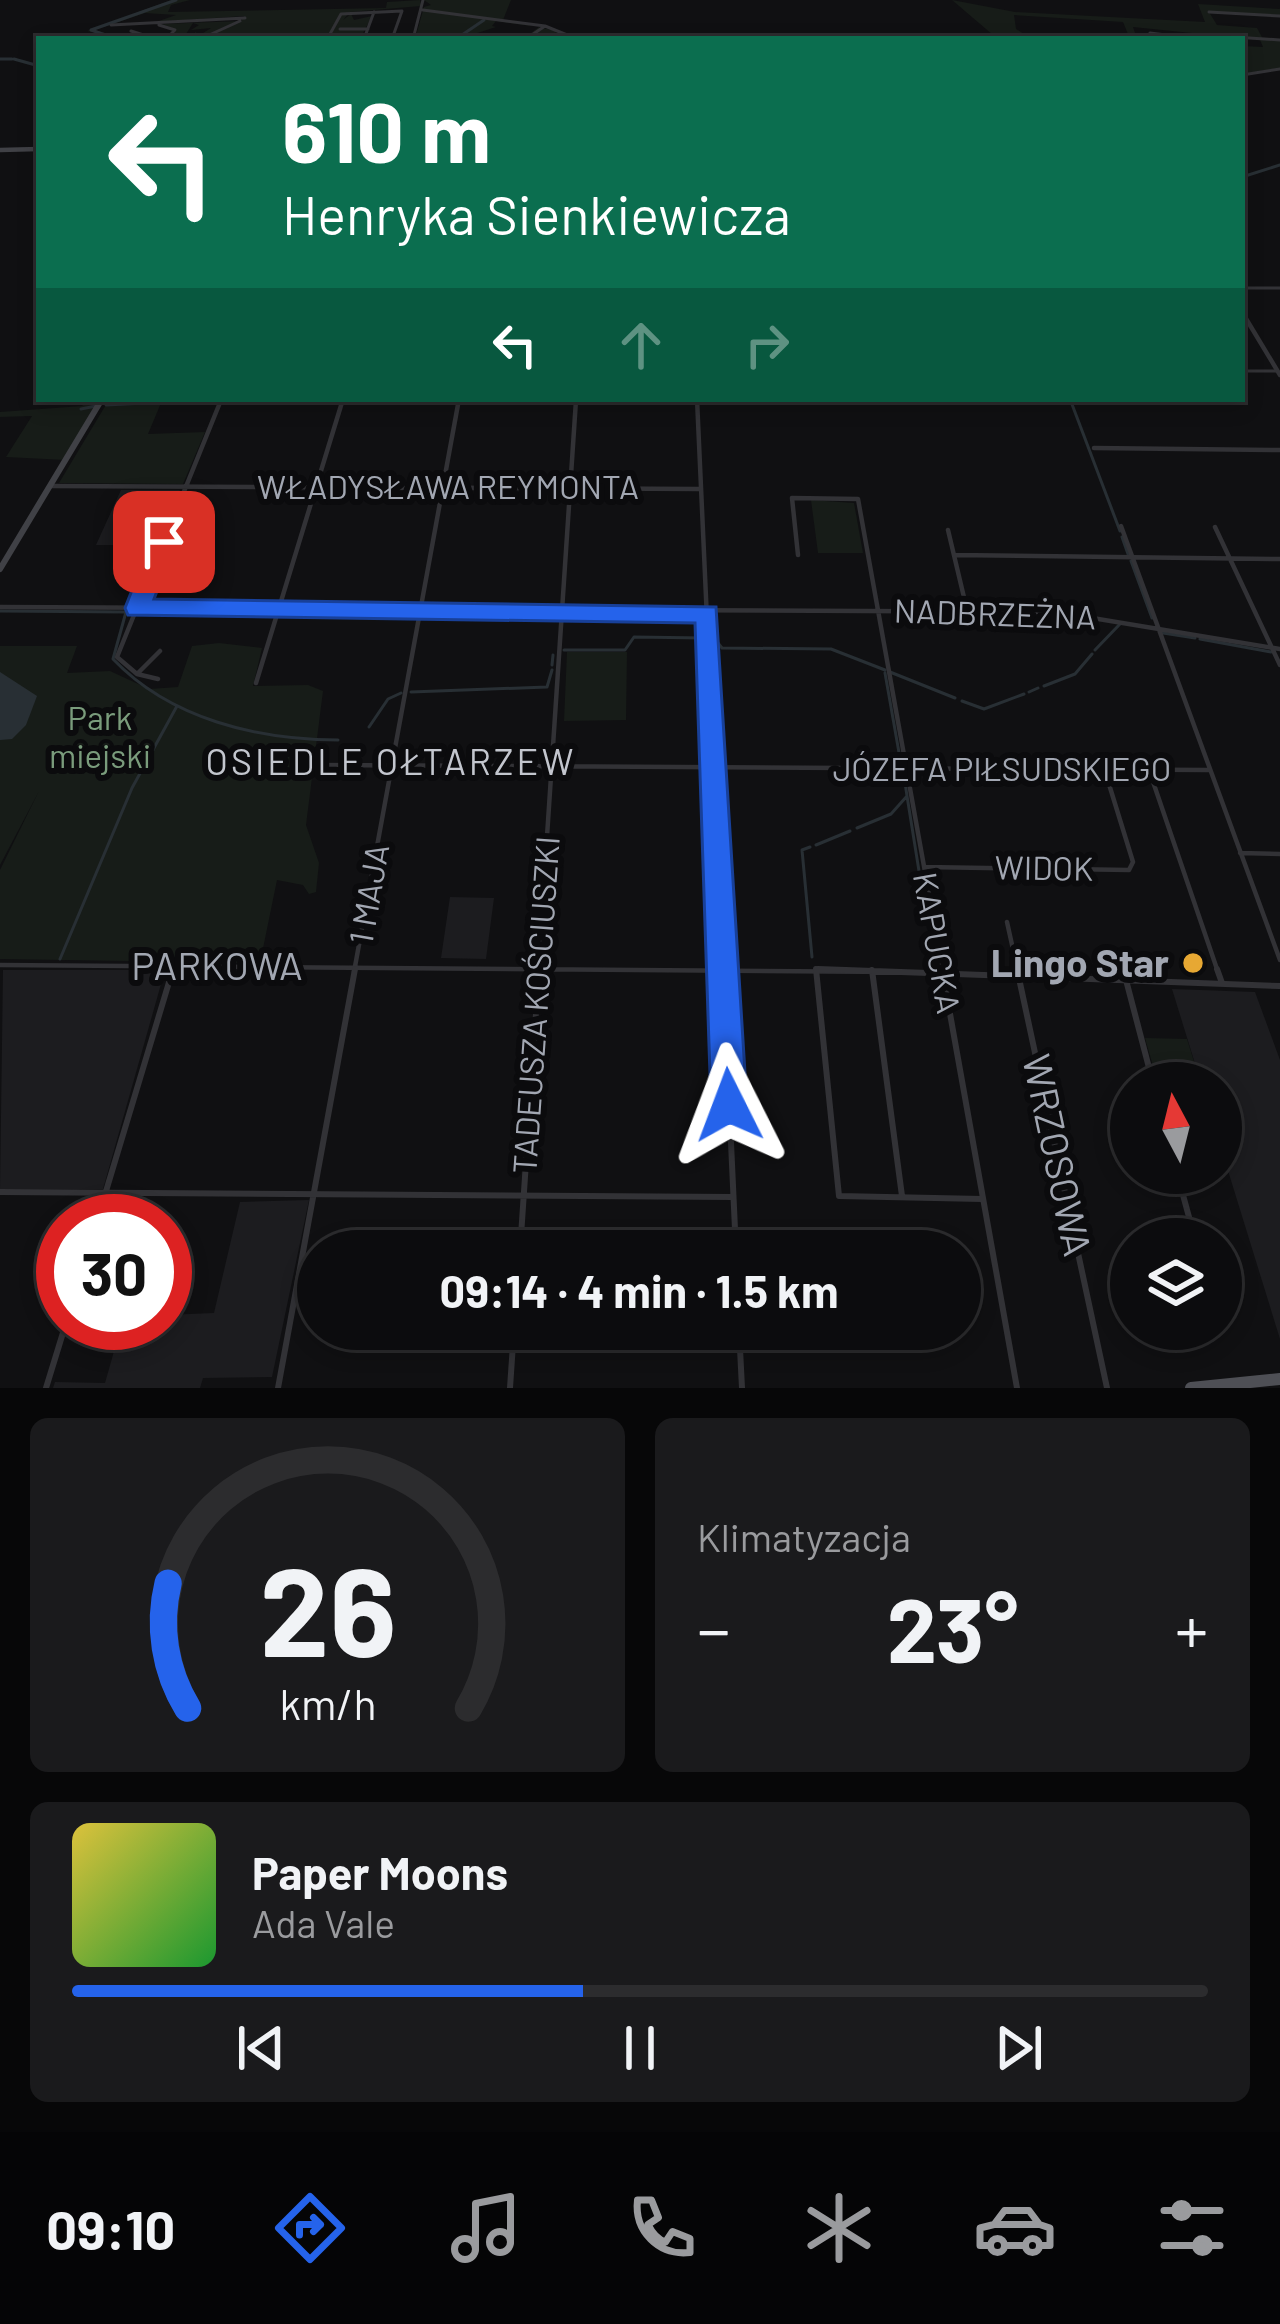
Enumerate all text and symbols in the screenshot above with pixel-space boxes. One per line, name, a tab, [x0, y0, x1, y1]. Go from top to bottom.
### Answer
text: 610 m	[282, 79, 491, 180]
icon: left	[84, 84, 240, 240]
text: Henryka Sienkiewicza	[282, 181, 791, 246]
icon: left	[482, 312, 548, 378]
icon: ahead	[608, 312, 674, 378]
icon: right	[734, 312, 800, 378]
street label: WŁADYSŁAWA REYMONTA	[257, 466, 639, 506]
pin	[113, 491, 215, 593]
icon: arrive	[131, 509, 197, 575]
street label: NADBRZEŻNA	[893, 589, 1097, 637]
park label: Park miejski	[49, 697, 151, 775]
district label: OSIEDLE OŁTARZEW	[206, 739, 576, 782]
street label: JÓZEFA PIŁSUDSKIEGO	[833, 748, 1171, 788]
street label: TADEUSZA KOŚCIUSZKI	[503, 835, 567, 1175]
street label: 1 MAJA	[340, 841, 396, 947]
street label: WIDOK	[994, 846, 1094, 888]
street label: KAPUCKA	[906, 869, 970, 1017]
place label: Lingo Star	[991, 938, 1169, 985]
street label: PARKOWA	[131, 941, 303, 988]
marker: Lingo Star	[1180, 950, 1206, 976]
position arrow	[666, 1042, 792, 1168]
street label: WRZOSOWA	[1014, 1050, 1103, 1260]
north arrow	[1110, 1062, 1242, 1194]
map controls	[1110, 1062, 1242, 1350]
speed limit sign: 30	[36, 1194, 192, 1350]
button: layers	[1110, 1218, 1242, 1350]
text: 09:14 · 4 min · 1.5 km	[439, 1263, 839, 1317]
text: Klimatyzacja	[697, 1513, 911, 1560]
text: 26	[259, 1532, 396, 1682]
text: 23°	[887, 1573, 1018, 1681]
text: −	[697, 1588, 730, 1667]
text: +	[1175, 1588, 1208, 1667]
text: km/h	[279, 1677, 376, 1729]
text: Paper Moons	[252, 1845, 508, 1899]
text: Ada Vale	[252, 1899, 395, 1946]
icon: previous	[228, 2015, 294, 2081]
icon: pause	[607, 2015, 673, 2081]
icon: next	[986, 2015, 1052, 2081]
icon: directions	[268, 2186, 352, 2270]
icon: music	[444, 2186, 528, 2270]
icon: phone	[620, 2186, 704, 2270]
icon: climate	[797, 2186, 881, 2270]
icon: car	[973, 2186, 1057, 2270]
icon: filters	[1150, 2186, 1234, 2270]
text: 09:10	[46, 2196, 175, 2261]

